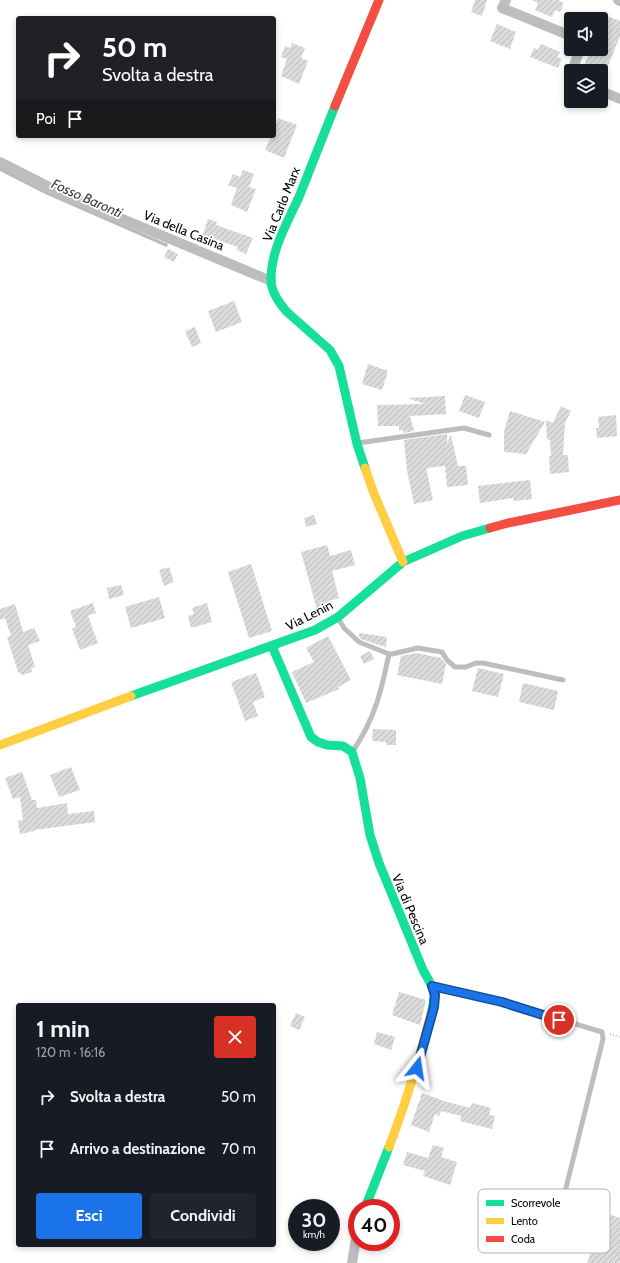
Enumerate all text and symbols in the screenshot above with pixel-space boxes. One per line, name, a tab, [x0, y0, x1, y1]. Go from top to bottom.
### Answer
map controls	[564, 12, 608, 108]
button: sound	[564, 12, 608, 56]
text: 50 m	[102, 30, 167, 64]
icon: right	[36, 32, 88, 84]
text: Svolta a destra	[102, 64, 213, 86]
button: layers	[564, 64, 608, 108]
icon: arrive	[64, 108, 86, 130]
text: Poi	[36, 110, 56, 128]
street label: Via Carlo Marx	[259, 164, 303, 244]
water label: Fosso Baronti	[49, 174, 126, 222]
street label: Via della Casina	[141, 207, 227, 254]
street label: Via Lenin	[283, 596, 335, 634]
street label: Via di Pescina	[389, 871, 433, 947]
pin	[542, 1003, 576, 1037]
icon: arrive	[548, 1009, 570, 1031]
text: 1 min	[36, 1014, 90, 1043]
button: close	[214, 1016, 256, 1058]
text: 120 m · 16:16	[36, 1044, 105, 1060]
position arrow	[396, 1047, 438, 1089]
icon: right	[36, 1086, 58, 1108]
text: Svolta a destra	[70, 1088, 165, 1106]
text: 50 m	[221, 1088, 256, 1106]
icon: arrive	[36, 1138, 58, 1160]
text: Arrivo a destinazione	[70, 1140, 205, 1158]
text: 70 m	[222, 1140, 256, 1158]
legend	[478, 1189, 610, 1253]
button: Esci	[36, 1193, 142, 1239]
button: Condividi	[150, 1193, 256, 1239]
text: Scorrevole	[511, 1196, 561, 1210]
speed limit sign: 40	[348, 1199, 400, 1251]
text: 30	[302, 1208, 326, 1232]
text: Lento	[511, 1214, 538, 1228]
text: km/h	[303, 1228, 325, 1241]
text: Coda	[511, 1232, 536, 1246]

